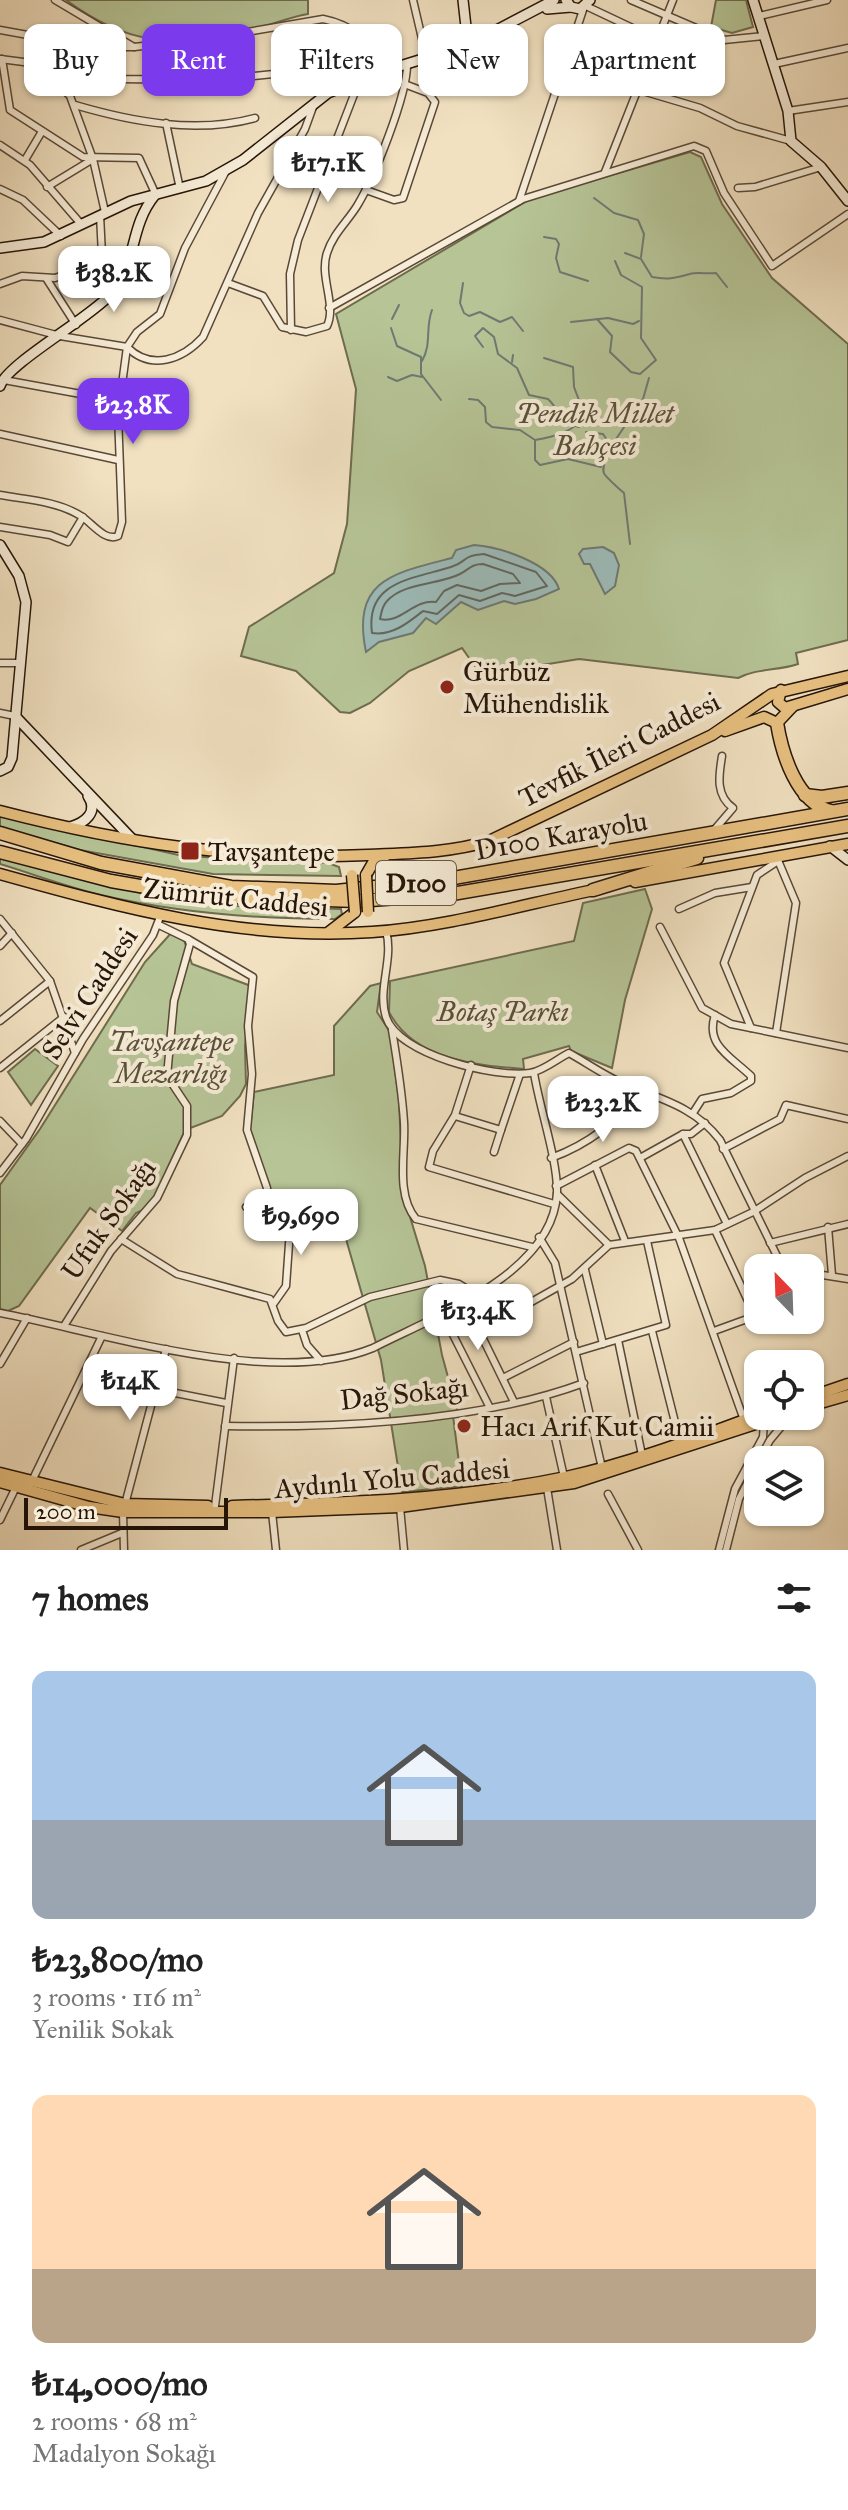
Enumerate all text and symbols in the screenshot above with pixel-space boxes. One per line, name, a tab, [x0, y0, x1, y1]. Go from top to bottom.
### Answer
chip: Buy	[24, 24, 126, 96]
chip: Rent	[142, 24, 255, 96]
chip: Filters	[271, 24, 402, 96]
chip: New	[418, 24, 528, 96]
chip: Apartment	[544, 24, 725, 96]
pin: ₺17.1K	[263, 136, 393, 204]
text: ₺17.1K	[292, 146, 364, 178]
pin: ₺38.2K	[49, 246, 179, 314]
text: ₺38.2K	[76, 256, 152, 288]
pin: ₺23.8K	[68, 378, 198, 446]
text: ₺23.8K	[95, 388, 171, 420]
park label: Pendik Millet Bahçesi	[516, 396, 676, 463]
place label: Gürbüz Mühendislik	[463, 654, 609, 721]
marker: Gürbüz Mühendislik	[438, 678, 456, 696]
street label: Tevfik İleri Caddesi	[513, 684, 726, 815]
street label: D100 Karayolu	[472, 803, 650, 868]
place label: Tavşantepe	[208, 834, 335, 869]
marker: Tavşantepe	[179, 840, 201, 862]
road number: D100	[376, 861, 456, 905]
street label: Zümrüt Caddesi	[142, 870, 331, 925]
street label: Selvi Caddesi	[34, 920, 145, 1066]
park label: Botaş Parkı	[435, 994, 569, 1029]
park label: Tavşantepe Mezarlığı	[109, 1024, 233, 1091]
pin: ₺23.2K	[538, 1076, 668, 1144]
text: ₺23.2K	[566, 1086, 640, 1118]
street label: Ufuk Sokağı	[54, 1151, 163, 1287]
pin: ₺9,690	[236, 1189, 366, 1257]
text: ₺9,690	[262, 1199, 340, 1231]
north arrow	[744, 1254, 824, 1334]
map controls	[744, 1254, 824, 1526]
pin: ₺13.4K	[413, 1284, 543, 1352]
text: ₺13.4K	[441, 1294, 515, 1326]
button: locate	[744, 1350, 824, 1430]
pin: ₺14K	[83, 1354, 177, 1422]
text: ₺14K	[101, 1364, 159, 1396]
street label: Dağ Sokağı	[338, 1369, 470, 1418]
place label: Hacı Arif Kut Camii	[480, 1409, 715, 1444]
marker: Hacı Arif Kut Camii	[455, 1417, 473, 1435]
button: layers	[744, 1446, 824, 1526]
street label: Aydınlı Yolu Caddesi	[272, 1451, 511, 1506]
scale bar	[24, 1494, 228, 1530]
text: 200 m	[36, 1498, 96, 1525]
icon: filters	[772, 1576, 816, 1620]
text: 7 homes	[32, 1578, 149, 1619]
icon: home	[352, 1723, 496, 1867]
text: ₺23,800/mo	[32, 1939, 203, 1980]
text: 3 rooms · 116 m²	[32, 1981, 201, 2013]
text: Yenilik Sokak	[32, 2013, 174, 2045]
icon: home	[352, 2147, 496, 2291]
text: ₺14,000/mo	[32, 2363, 208, 2404]
text: 2 rooms · 68 m²	[32, 2405, 197, 2437]
text: Madalyon Sokağı	[32, 2437, 216, 2469]

